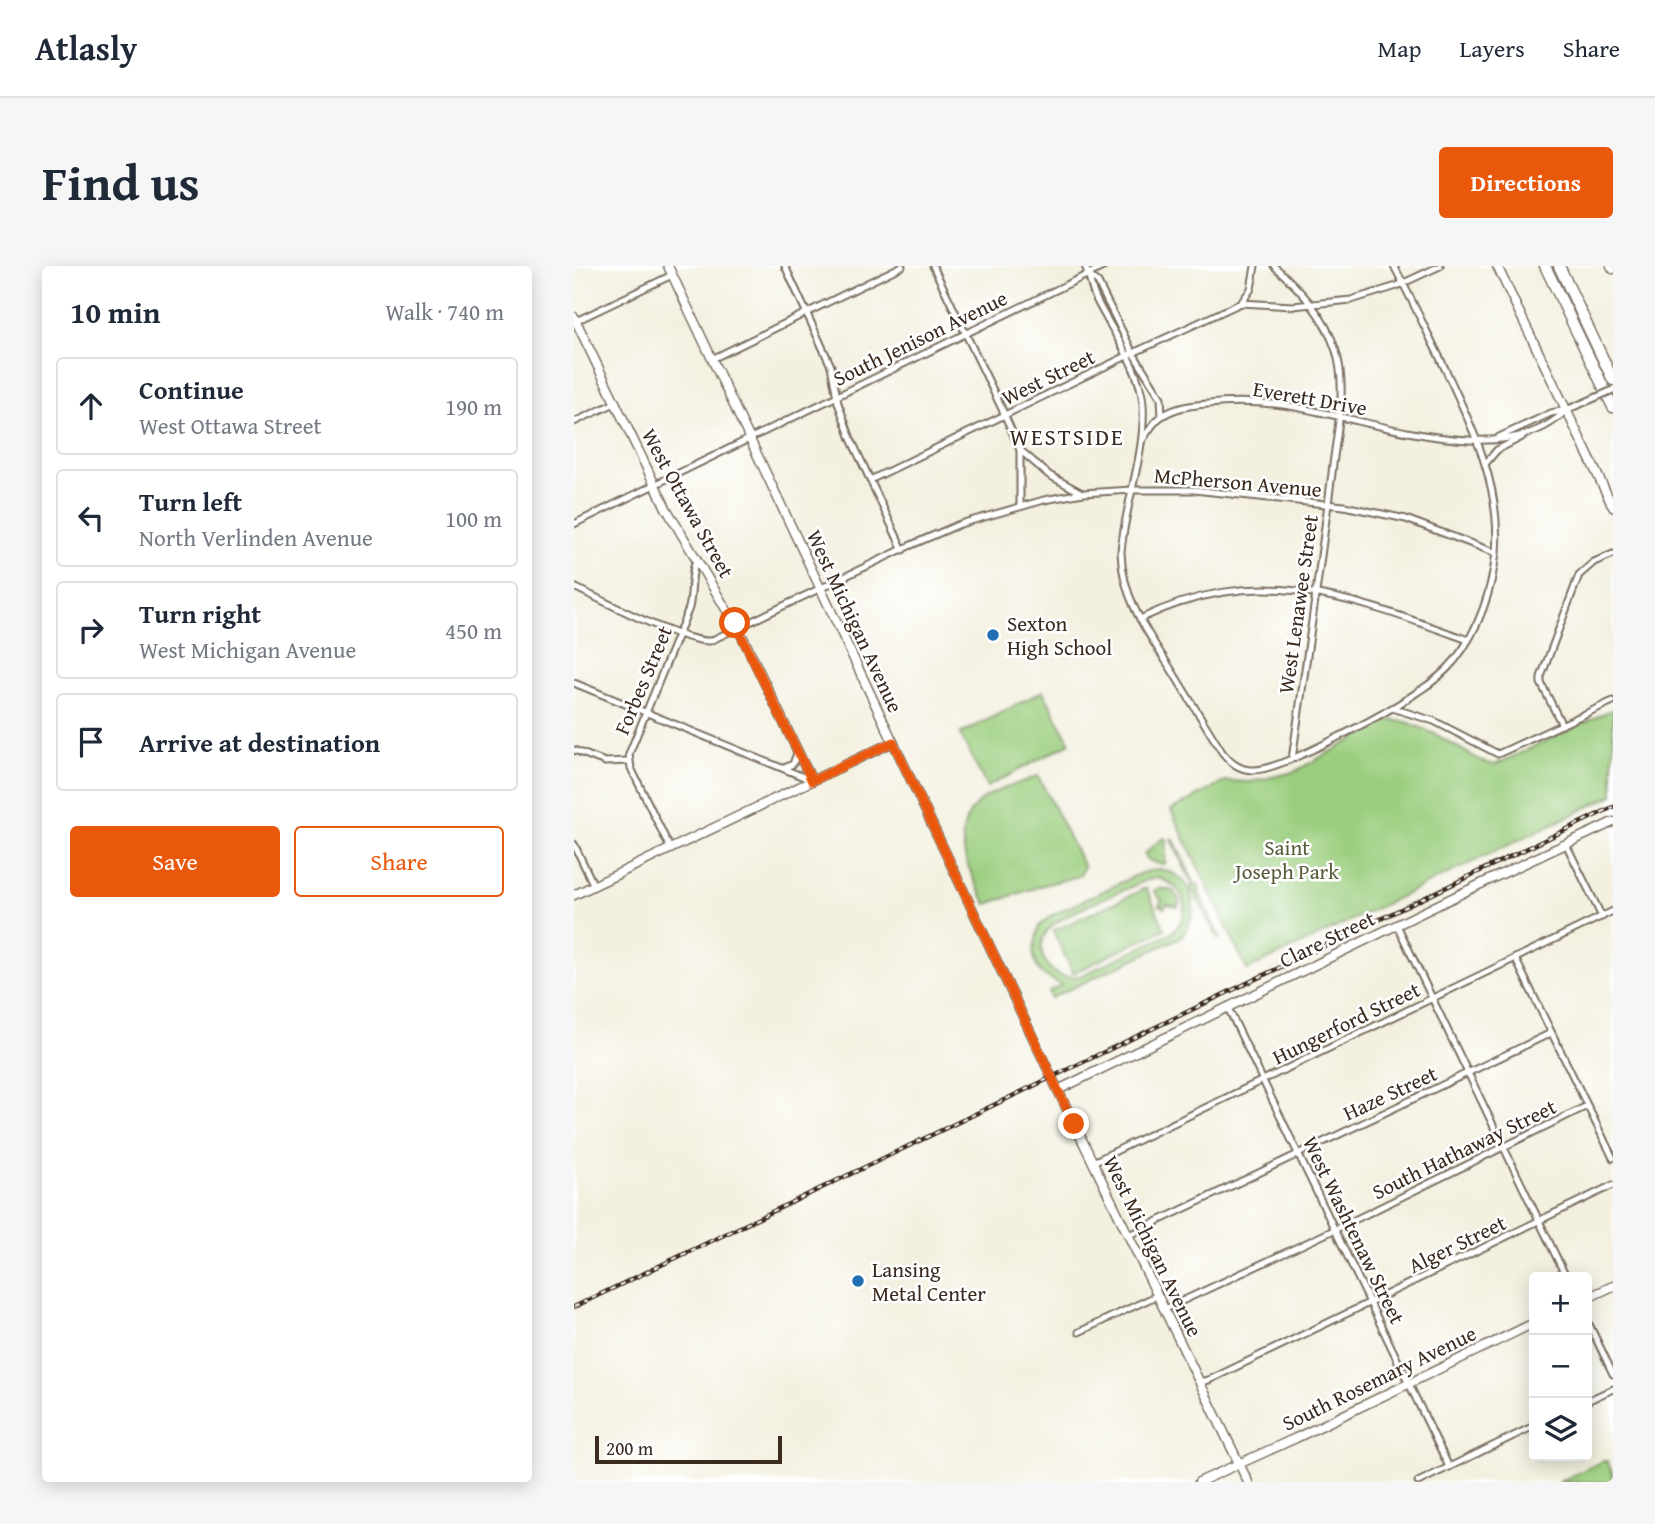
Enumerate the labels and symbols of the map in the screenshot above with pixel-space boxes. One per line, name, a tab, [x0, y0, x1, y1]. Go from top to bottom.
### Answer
street label: South Jenison Avenue	[828, 282, 1012, 394]
street label: West Street	[996, 341, 1100, 413]
street label: Everett Drive	[1251, 373, 1370, 423]
district label: WESTSIDE	[1009, 420, 1125, 453]
street label: West Ottawa Street	[634, 423, 742, 584]
street label: McPherson Avenue	[1153, 459, 1323, 505]
street label: West Lenawee Street	[1270, 512, 1326, 696]
street label: West Michigan Avenue	[799, 525, 911, 718]
route start	[719, 607, 750, 638]
place label: Sexton High School	[1007, 608, 1112, 663]
street label: Forbes Street	[606, 620, 680, 739]
marker: Sexton High School	[985, 627, 1001, 643]
park label: Saint Joseph Park	[1232, 832, 1339, 887]
street label: Clare Street	[1274, 902, 1381, 976]
street label: Hungerford Street	[1267, 974, 1426, 1072]
street label: Haze Street	[1338, 1057, 1443, 1128]
street label: South Hathaway Street	[1367, 1091, 1562, 1207]
route end	[1058, 1108, 1089, 1139]
street label: West Washtenaw Street	[1295, 1131, 1413, 1330]
street label: West Michigan Avenue	[1096, 1150, 1210, 1342]
street label: Alger Street	[1403, 1207, 1512, 1281]
place label: Lansing Metal Center	[872, 1254, 986, 1309]
marker: Lansing Metal Center	[850, 1273, 866, 1289]
street label: South Rosemary Avenue	[1277, 1317, 1481, 1439]
scale bar	[595, 1433, 782, 1465]

